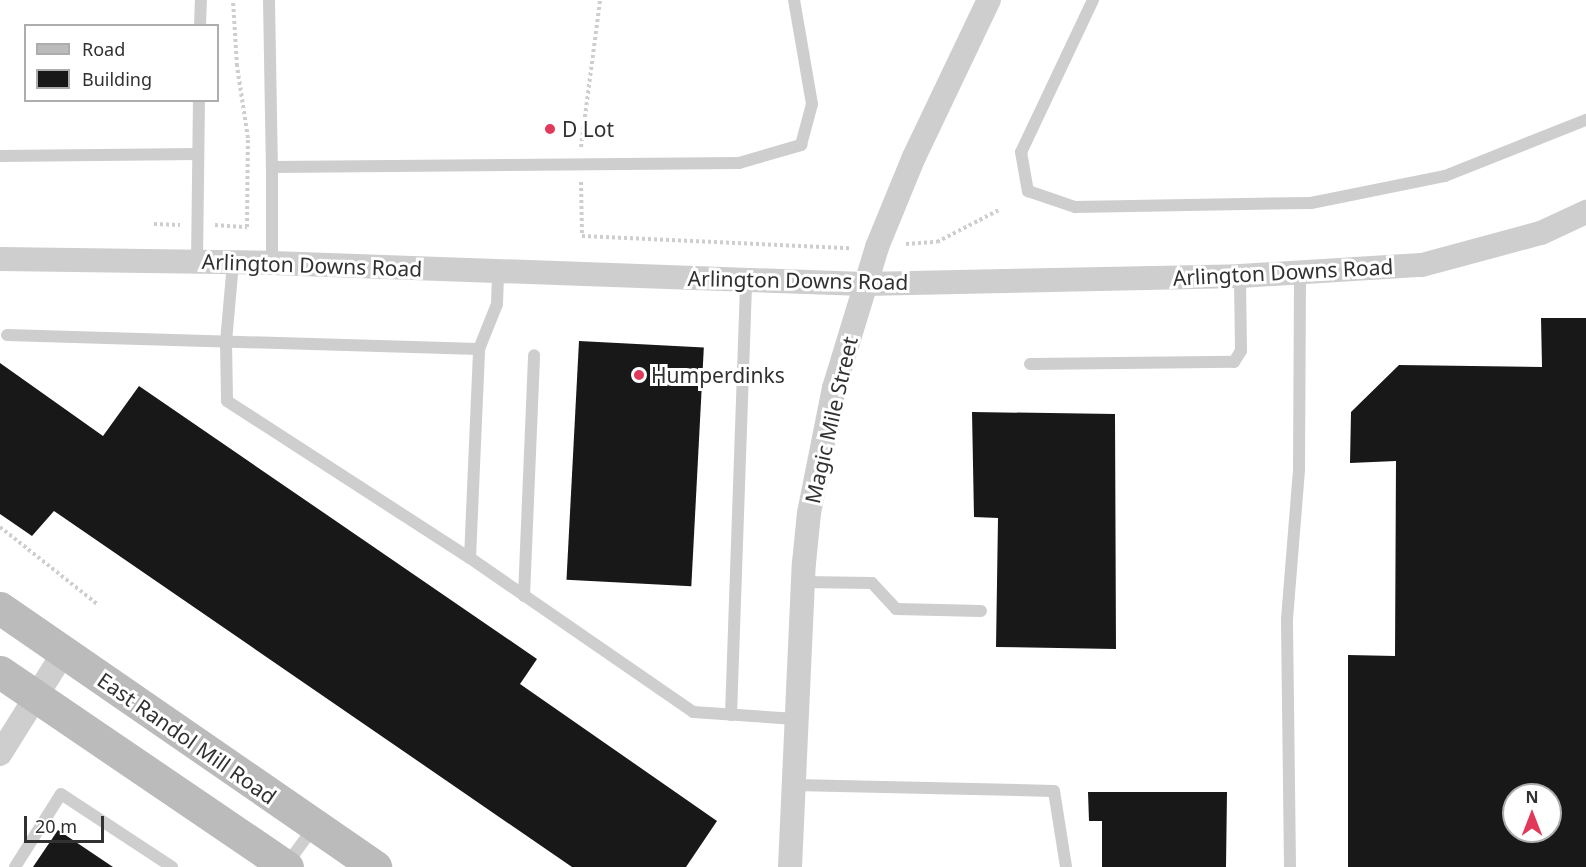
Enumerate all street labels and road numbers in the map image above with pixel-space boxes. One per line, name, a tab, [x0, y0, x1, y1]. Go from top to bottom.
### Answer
street label: Arlington Downs Road	[201, 249, 423, 281]
street label: Arlington Downs Road	[1172, 254, 1394, 290]
street label: Arlington Downs Road	[687, 265, 909, 295]
street label: Magic Mile Street	[800, 334, 862, 506]
street label: East Randol Mill Road	[93, 667, 281, 809]

